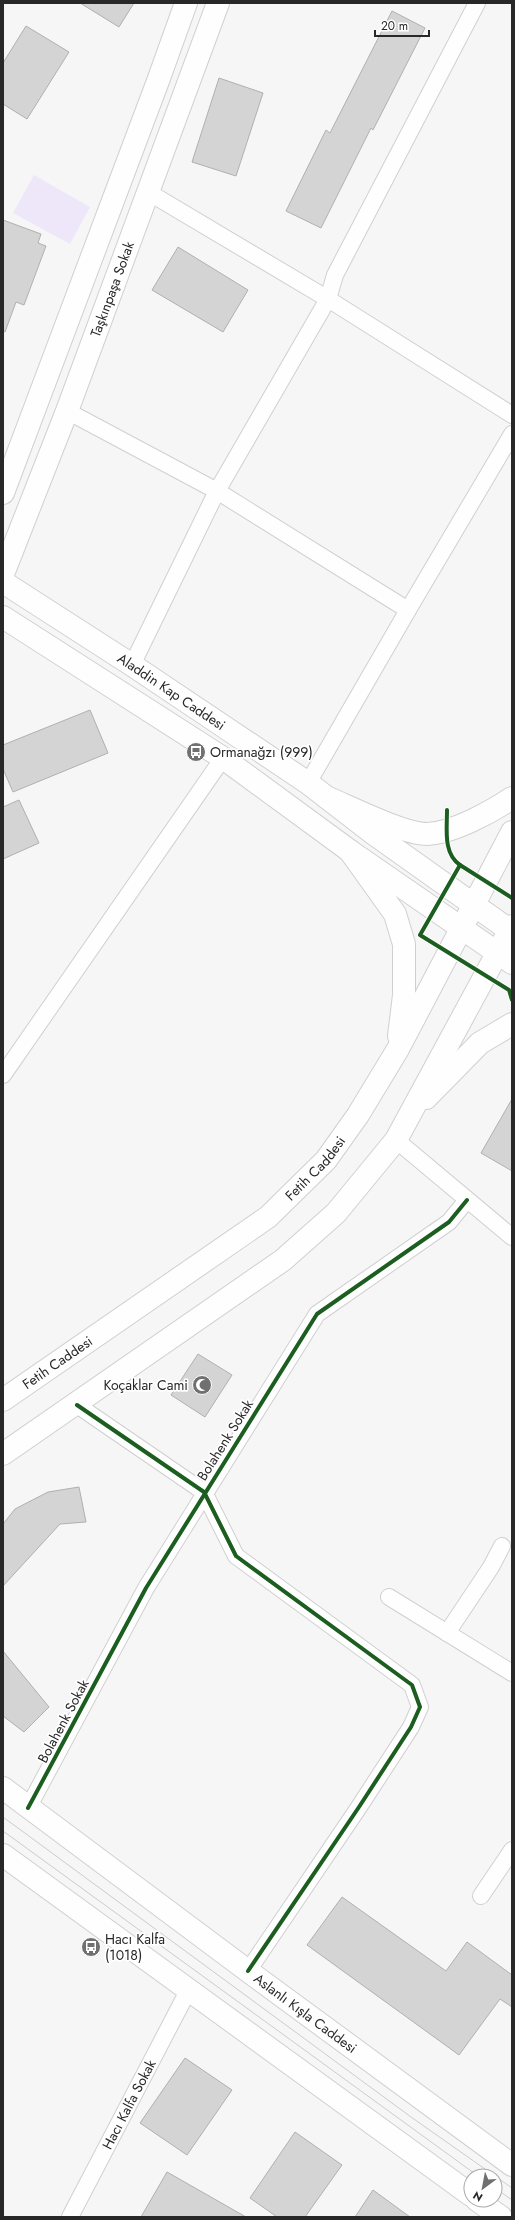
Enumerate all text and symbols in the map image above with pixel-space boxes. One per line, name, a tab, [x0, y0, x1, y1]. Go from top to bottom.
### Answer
scale bar	[375, 12, 429, 38]
text: 20 m	[381, 17, 408, 35]
street label: Taşkınpaşa Sokak	[85, 238, 139, 340]
street label: Aladdin Kap Caddesi	[114, 648, 229, 735]
bus stop icon: Ormanağzı (999)	[185, 741, 207, 763]
place label: Ormanağzı (999)	[210, 742, 313, 762]
street label: Fetih Caddesi	[280, 1132, 350, 1205]
street label: Fetih Caddesi	[18, 1331, 96, 1394]
mosque icon: Koçaklar Cami	[191, 1374, 213, 1396]
place label: Koçaklar Cami	[103, 1375, 188, 1395]
street label: Bolahenk Sokak	[192, 1395, 258, 1484]
street label: Bolahenk Sokak	[33, 1675, 94, 1766]
place label: Hacı Kalfa (1018)	[105, 1929, 165, 1965]
bus stop icon: Hacı Kalfa (1018)	[80, 1936, 102, 1958]
street label: Aslanlı Kışla Caddesi	[250, 1969, 361, 2058]
street label: Hacı Kalfa Sokak	[97, 2055, 161, 2153]
north arrow	[463, 2168, 503, 2208]
text: N	[470, 2187, 486, 2206]

